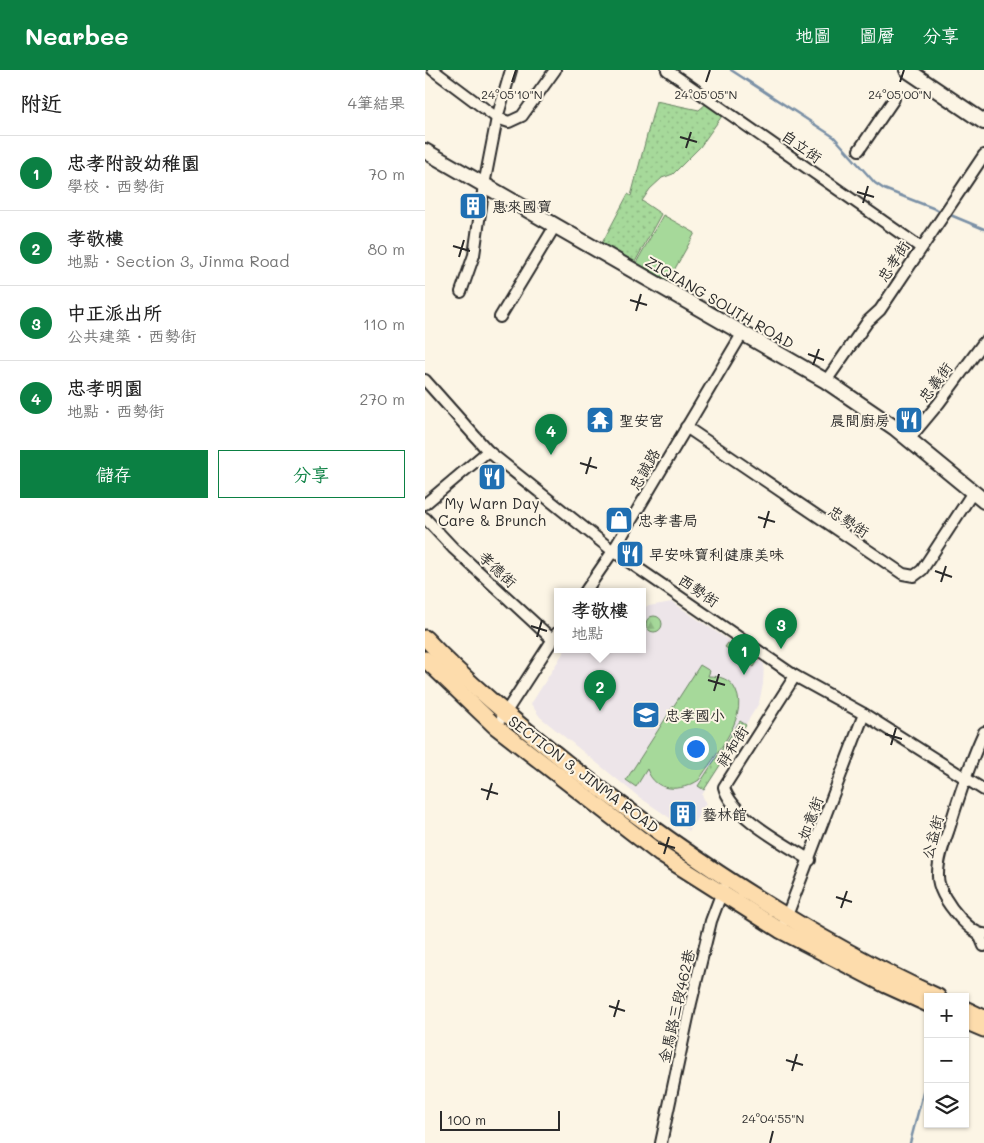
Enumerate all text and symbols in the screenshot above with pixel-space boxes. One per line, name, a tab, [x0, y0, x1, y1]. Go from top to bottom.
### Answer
text: Nearbee	[25, 20, 129, 51]
text: 地圖	[795, 23, 831, 47]
text: 圖層	[859, 23, 895, 47]
text: 分享	[923, 23, 959, 47]
text: 24°05'10"N	[481, 86, 543, 102]
text: 24°05'05"N	[675, 86, 737, 102]
text: 24°05'00"N	[868, 86, 932, 102]
text: 附近	[20, 89, 62, 116]
text: 4筆結果	[348, 92, 405, 113]
street label: 自立街	[778, 125, 826, 167]
text: 忠孝附設幼稚園	[67, 150, 200, 175]
text: 1	[32, 163, 40, 184]
text: 70 m	[368, 163, 405, 184]
text: 學校 · 西勢街	[67, 175, 164, 196]
building icon: 惠來國寶	[458, 191, 488, 221]
place label: 惠來國寶	[492, 196, 552, 216]
text: 孝敬樓	[67, 225, 124, 250]
street label: 忠孝街	[872, 237, 914, 285]
text: 2	[32, 238, 40, 259]
text: 80 m	[368, 238, 405, 259]
text: 地點 · Section 3, Jinma Road	[67, 250, 289, 271]
street label: ZIQIANG SOUTH ROAD	[642, 251, 798, 353]
text: 中正派出所	[67, 300, 162, 325]
text: 3	[31, 313, 41, 334]
text: 110 m	[363, 313, 405, 334]
text: 公共建築 · 西勢街	[67, 325, 196, 346]
street label: 忠義街	[913, 358, 957, 406]
text: 忠孝明園	[67, 375, 143, 400]
text: 4	[31, 388, 41, 409]
text: 270 m	[359, 388, 405, 409]
text: 地點 · 西勢街	[67, 400, 164, 421]
temple icon: 聖安宮	[585, 405, 615, 435]
restaurant icon: 晨間廚房	[894, 405, 924, 435]
place label: 聖安宮	[619, 410, 664, 430]
place label: 晨間廚房	[830, 410, 890, 430]
pin: 4	[535, 414, 567, 455]
street label: 忠誠路	[624, 445, 664, 493]
button: 儲存	[20, 450, 208, 498]
button: 分享	[218, 450, 405, 498]
restaurant icon: My Warn Day Care & Brunch	[477, 462, 507, 492]
place label: My Warn Day Care & Brunch	[438, 493, 546, 530]
street label: 忠勢街	[825, 500, 873, 542]
shop icon: 忠孝書局	[604, 505, 634, 535]
place label: 忠孝書局	[638, 510, 698, 530]
restaurant icon: 早安味寶利健康美味	[615, 539, 645, 569]
place label: 早安味寶利健康美味	[649, 544, 784, 564]
street label: 孝德街	[475, 546, 521, 592]
street label: 西勢街	[675, 569, 723, 611]
popup	[554, 588, 646, 653]
text: 孝敬樓	[571, 597, 629, 622]
pin: 3	[765, 608, 797, 649]
text: 地點	[571, 622, 604, 643]
pin: 1	[728, 634, 760, 675]
pin: 2	[584, 670, 616, 711]
school or university icon: 忠孝國小	[631, 700, 661, 730]
place label: 忠孝國小	[665, 705, 725, 725]
street label: SECTION 3, JINMA ROAD	[505, 711, 663, 837]
street label: 祥和街	[711, 722, 753, 770]
your location	[683, 736, 709, 762]
street label: 如意街	[793, 793, 827, 843]
building icon: 藝林館	[668, 799, 698, 829]
place label: 藝林館	[702, 804, 747, 824]
street label: 公益街	[917, 813, 947, 861]
street label: 金馬路三段462巷	[653, 947, 699, 1065]
map controls	[924, 993, 969, 1128]
button: +	[924, 993, 969, 1038]
button: −	[924, 1038, 969, 1083]
button: layers	[924, 1083, 969, 1128]
scale bar	[440, 1108, 560, 1131]
text: 100 m	[447, 1110, 486, 1129]
text: 24°04'55"N	[742, 1110, 804, 1126]

